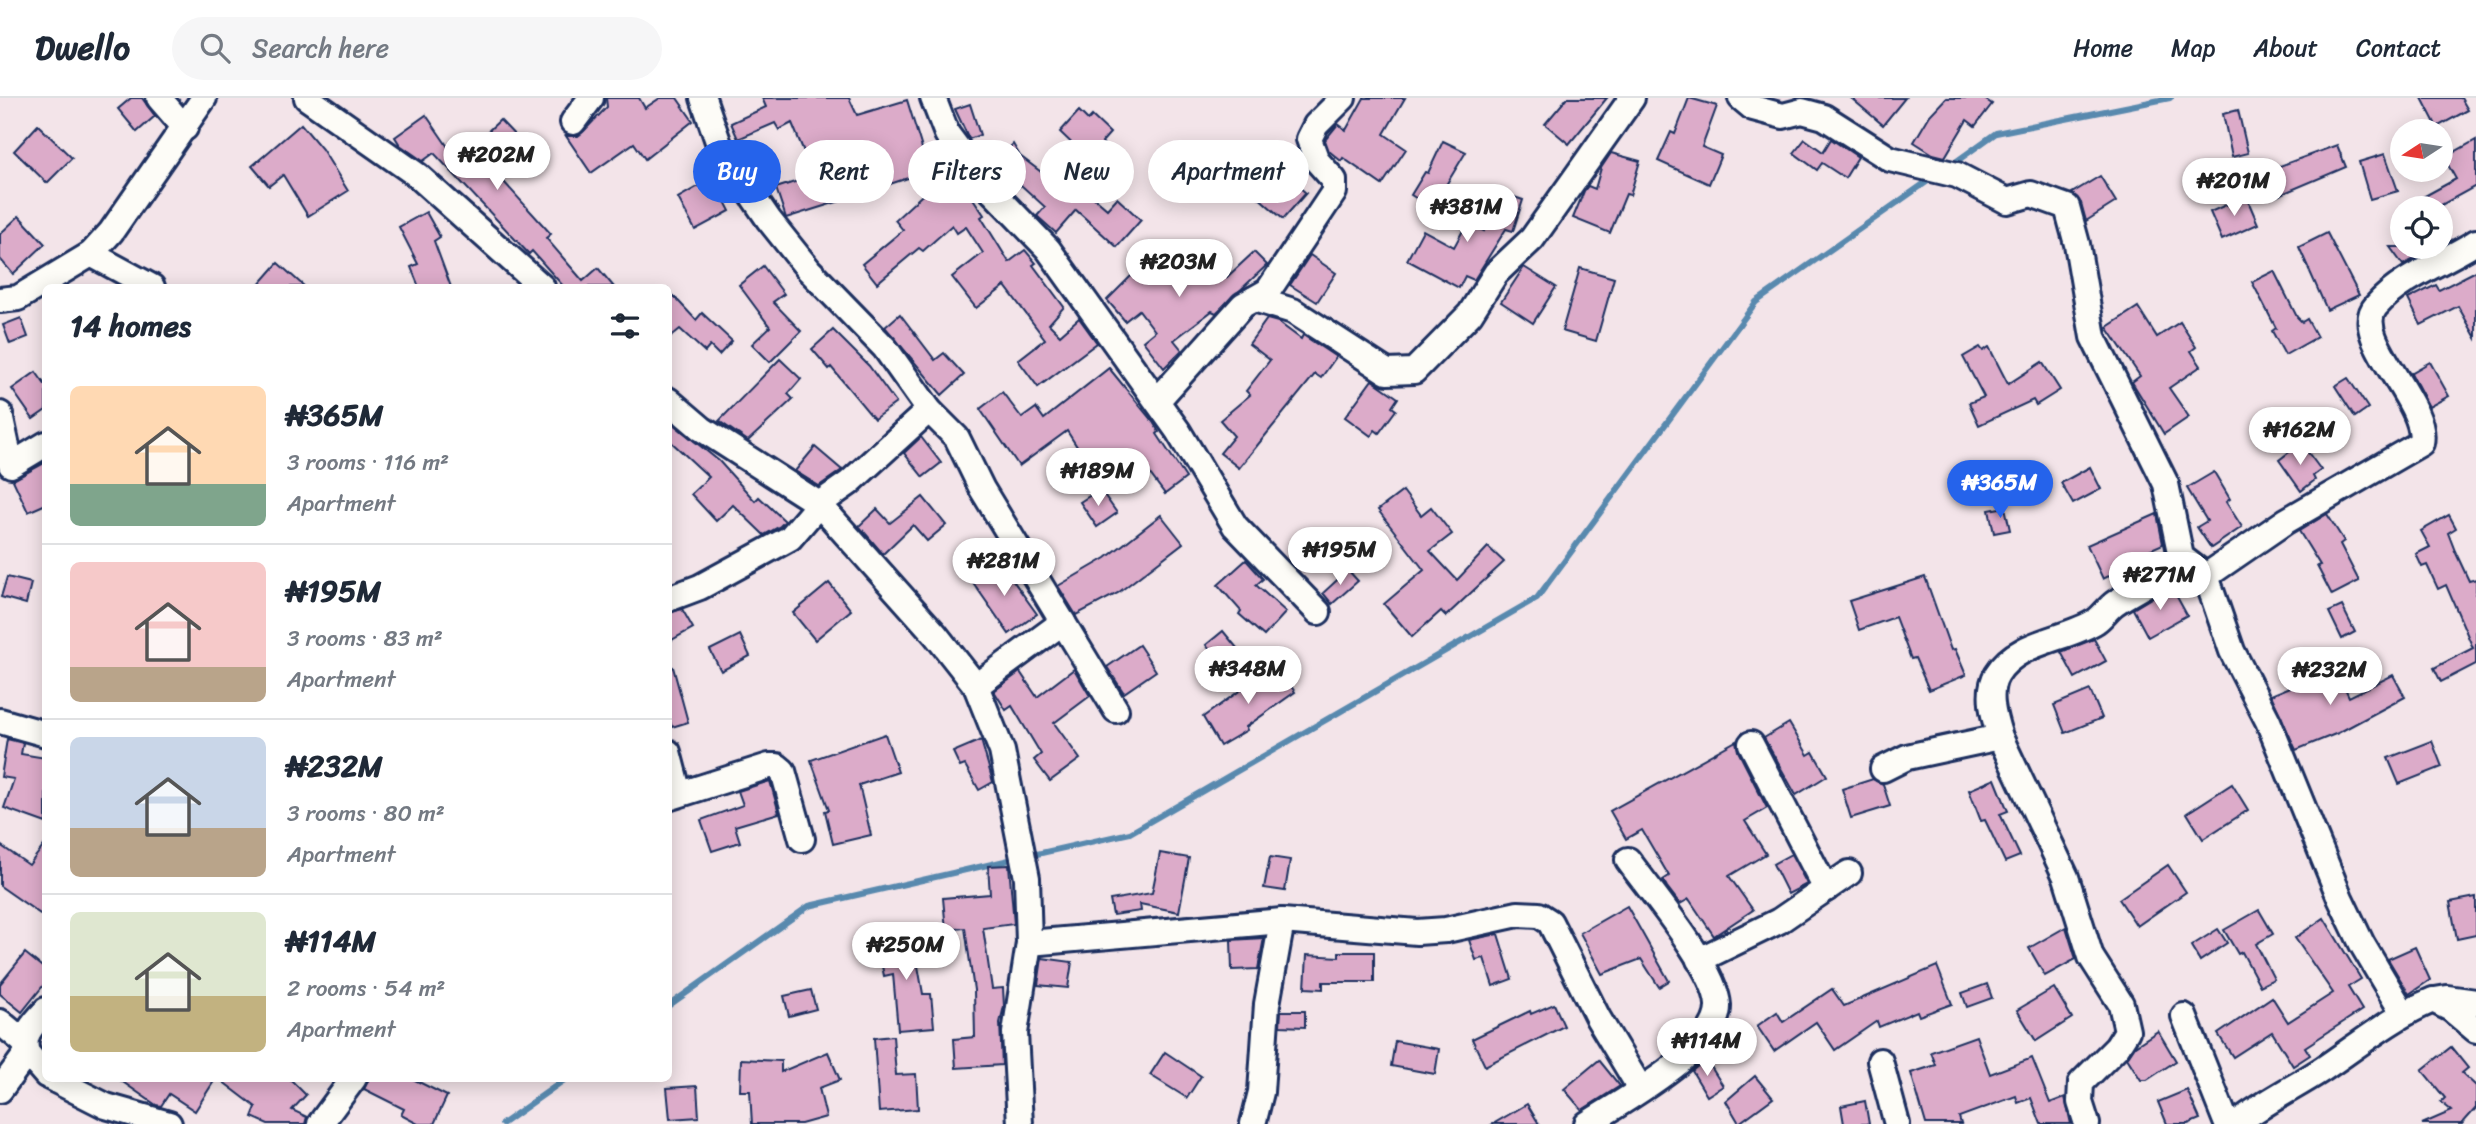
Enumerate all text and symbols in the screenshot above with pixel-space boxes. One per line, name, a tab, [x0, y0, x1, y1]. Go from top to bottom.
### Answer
search box	[172, 17, 662, 80]
text: Dwello	[35, 19, 130, 77]
text: Search here	[252, 25, 389, 71]
text: Home	[2073, 27, 2133, 69]
text: Map	[2171, 27, 2215, 69]
text: About	[2253, 27, 2318, 69]
text: Contact	[2356, 27, 2441, 69]
icon: search	[196, 29, 234, 67]
north arrow	[2390, 119, 2454, 182]
map controls	[2390, 119, 2453, 259]
pin: ₦202M	[448, 132, 546, 192]
text: ₦202M	[459, 134, 535, 175]
chip: Buy	[693, 140, 781, 203]
chip: Rent	[795, 140, 894, 203]
chip: Filters	[908, 140, 1026, 203]
chip: New	[1040, 140, 1134, 203]
chip: Apartment	[1148, 140, 1309, 203]
pin: ₦201M	[2185, 158, 2283, 218]
text: ₦201M	[2198, 160, 2270, 201]
pin: ₦381M	[1418, 184, 1516, 244]
text: ₦381M	[1432, 186, 1502, 227]
button: locate	[2390, 196, 2453, 259]
pin: ₦203M	[1130, 240, 1228, 299]
text: ₦203M	[1142, 241, 1216, 282]
text: 14 homes	[70, 299, 191, 353]
icon: filters	[606, 307, 644, 345]
text: ₦365M	[287, 388, 383, 442]
pin: ₦162M	[2251, 408, 2349, 467]
text: ₦162M	[2265, 409, 2335, 450]
icon: home	[126, 414, 210, 498]
text: 3 rooms · 116 m²	[287, 442, 449, 483]
pin: ₦189M	[1049, 448, 1147, 508]
text: ₦189M	[1062, 450, 1134, 491]
pin: ₦365M	[1951, 460, 2049, 520]
text: ₦365M	[1963, 462, 2037, 503]
text: Apartment	[287, 483, 396, 524]
pin: ₦195M	[1291, 528, 1389, 587]
text: ₦195M	[1304, 529, 1376, 570]
pin: ₦281M	[955, 538, 1053, 598]
text: ₦281M	[968, 540, 1040, 581]
pin: ₦271M	[2111, 552, 2209, 612]
text: ₦271M	[2125, 554, 2195, 595]
text: ₦195M	[287, 564, 381, 618]
icon: home	[126, 590, 210, 674]
text: 3 rooms · 83 m²	[287, 618, 443, 659]
pin: ₦348M	[1199, 646, 1297, 706]
text: ₦348M	[1211, 648, 1285, 689]
pin: ₦232M	[2281, 648, 2379, 707]
text: ₦232M	[2293, 649, 2367, 690]
text: Apartment	[287, 659, 396, 700]
text: ₦232M	[287, 739, 383, 793]
icon: home	[126, 765, 210, 849]
text: 3 rooms · 80 m²	[287, 793, 445, 834]
text: Apartment	[287, 834, 396, 875]
text: ₦114M	[287, 914, 376, 968]
pin: ₦250M	[857, 922, 955, 982]
text: ₦250M	[868, 924, 944, 965]
icon: home	[126, 940, 210, 1024]
text: 2 rooms · 54 m²	[287, 968, 445, 1009]
text: Apartment	[287, 1009, 396, 1050]
pin: ₦114M	[1658, 1018, 1756, 1078]
text: ₦114M	[1673, 1020, 1741, 1061]

